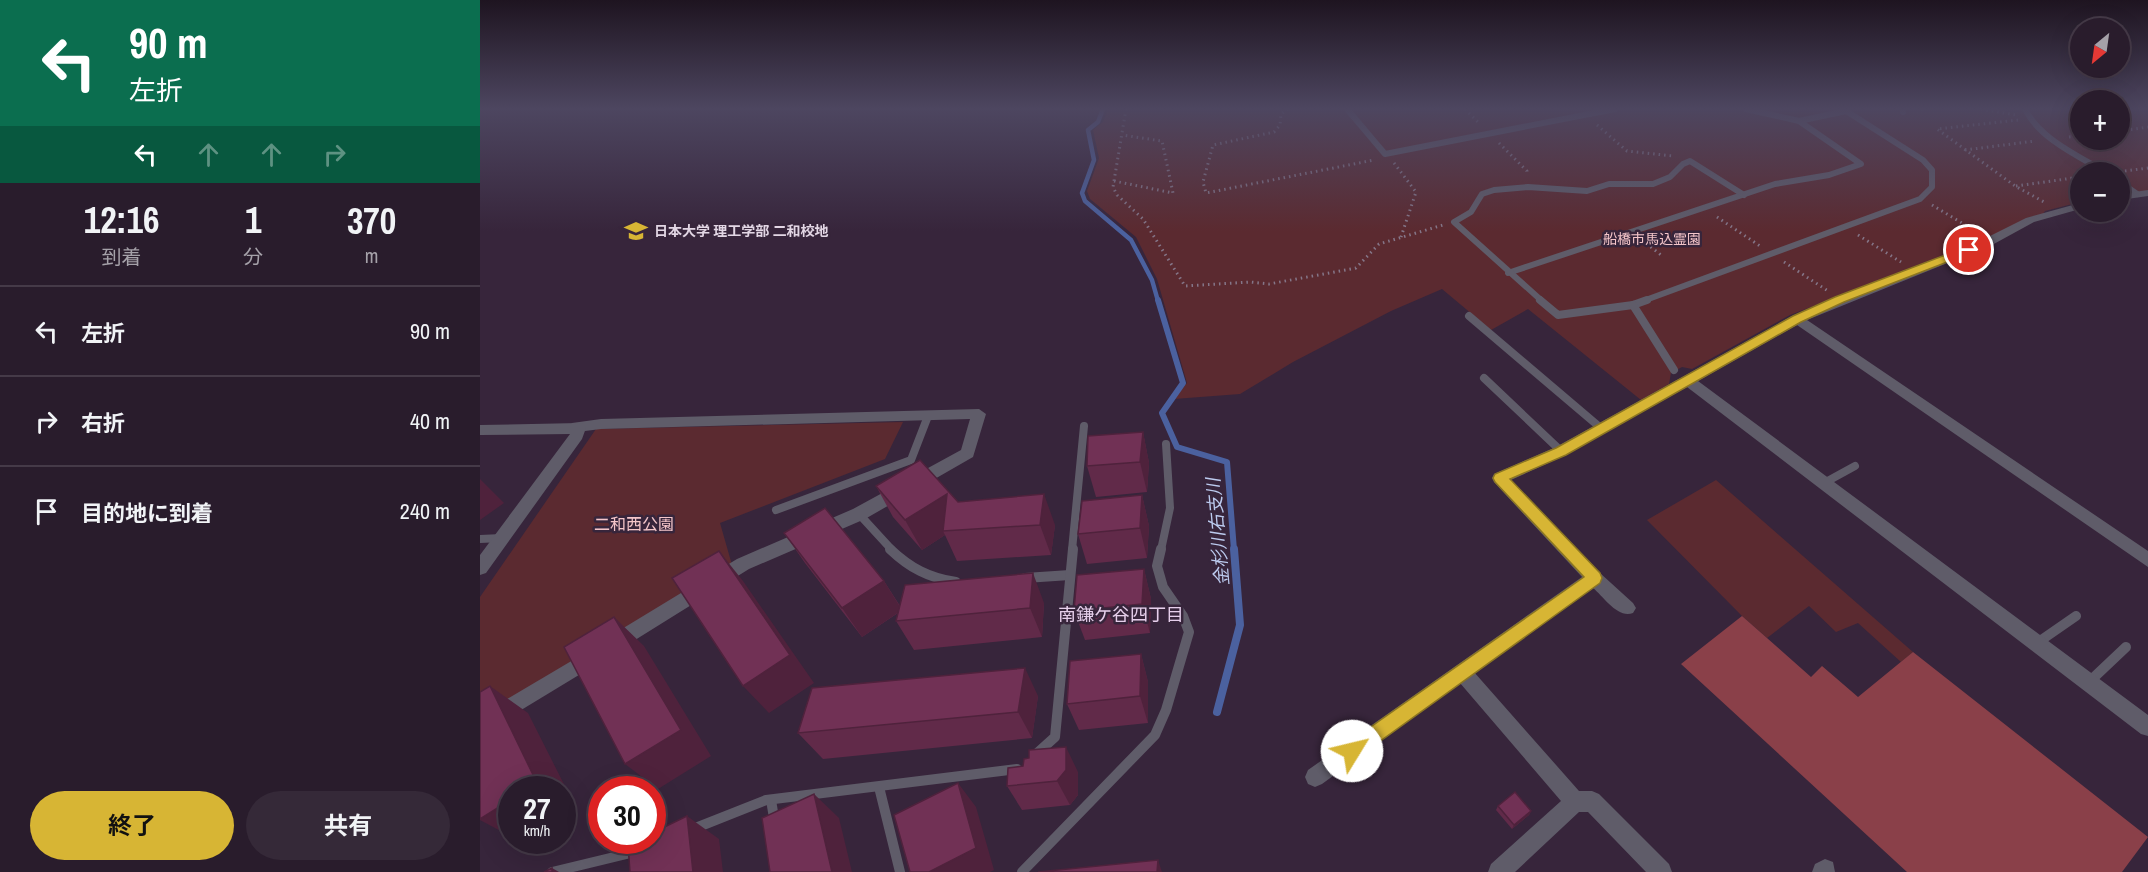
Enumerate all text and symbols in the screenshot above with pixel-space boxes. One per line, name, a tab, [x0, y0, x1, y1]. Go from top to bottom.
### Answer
text: 90 m	[129, 15, 208, 71]
north arrow	[2070, 18, 2130, 78]
map controls	[2070, 18, 2130, 222]
icon: left	[30, 24, 108, 102]
text: 左折	[129, 72, 183, 108]
button: +	[2070, 90, 2130, 150]
icon: left	[129, 138, 162, 171]
icon: ahead	[192, 138, 225, 171]
icon: ahead	[255, 138, 288, 171]
icon: right	[318, 138, 351, 171]
button: −	[2070, 162, 2130, 222]
text: 12:16	[84, 196, 159, 244]
text: 1	[245, 196, 261, 244]
text: 370	[347, 197, 396, 245]
school or university icon: 日本大学 理工学部 二和校地	[623, 218, 649, 244]
place label: 日本大学 理工学部 二和校地	[654, 222, 828, 240]
pin	[1943, 224, 1994, 275]
park label: 船橋市馬込霊園	[1603, 230, 1701, 248]
icon: arrive	[1952, 233, 1985, 266]
text: m	[365, 242, 378, 269]
text: 到着	[102, 243, 142, 270]
text: 分	[243, 243, 263, 270]
icon: left	[30, 315, 63, 348]
text: 90 m	[410, 316, 450, 346]
text: 左折	[81, 318, 125, 348]
icon: right	[30, 405, 63, 438]
text: 40 m	[410, 406, 450, 436]
text: 右折	[81, 408, 125, 438]
water label: 金杉川右支川	[1200, 475, 1235, 587]
icon: arrive	[30, 495, 63, 528]
text: 240 m	[400, 496, 450, 526]
text: 目的地に到着	[81, 498, 213, 528]
park label: 二和西公園	[594, 513, 674, 535]
district label: 南鎌ケ谷四丁目	[1058, 602, 1184, 627]
position arrow	[1320, 719, 1384, 783]
speed limit sign: 30	[588, 776, 666, 854]
text: 27	[523, 788, 551, 828]
button: 終了	[30, 791, 234, 860]
button: 共有	[246, 791, 450, 860]
text: km/h	[524, 820, 550, 841]

